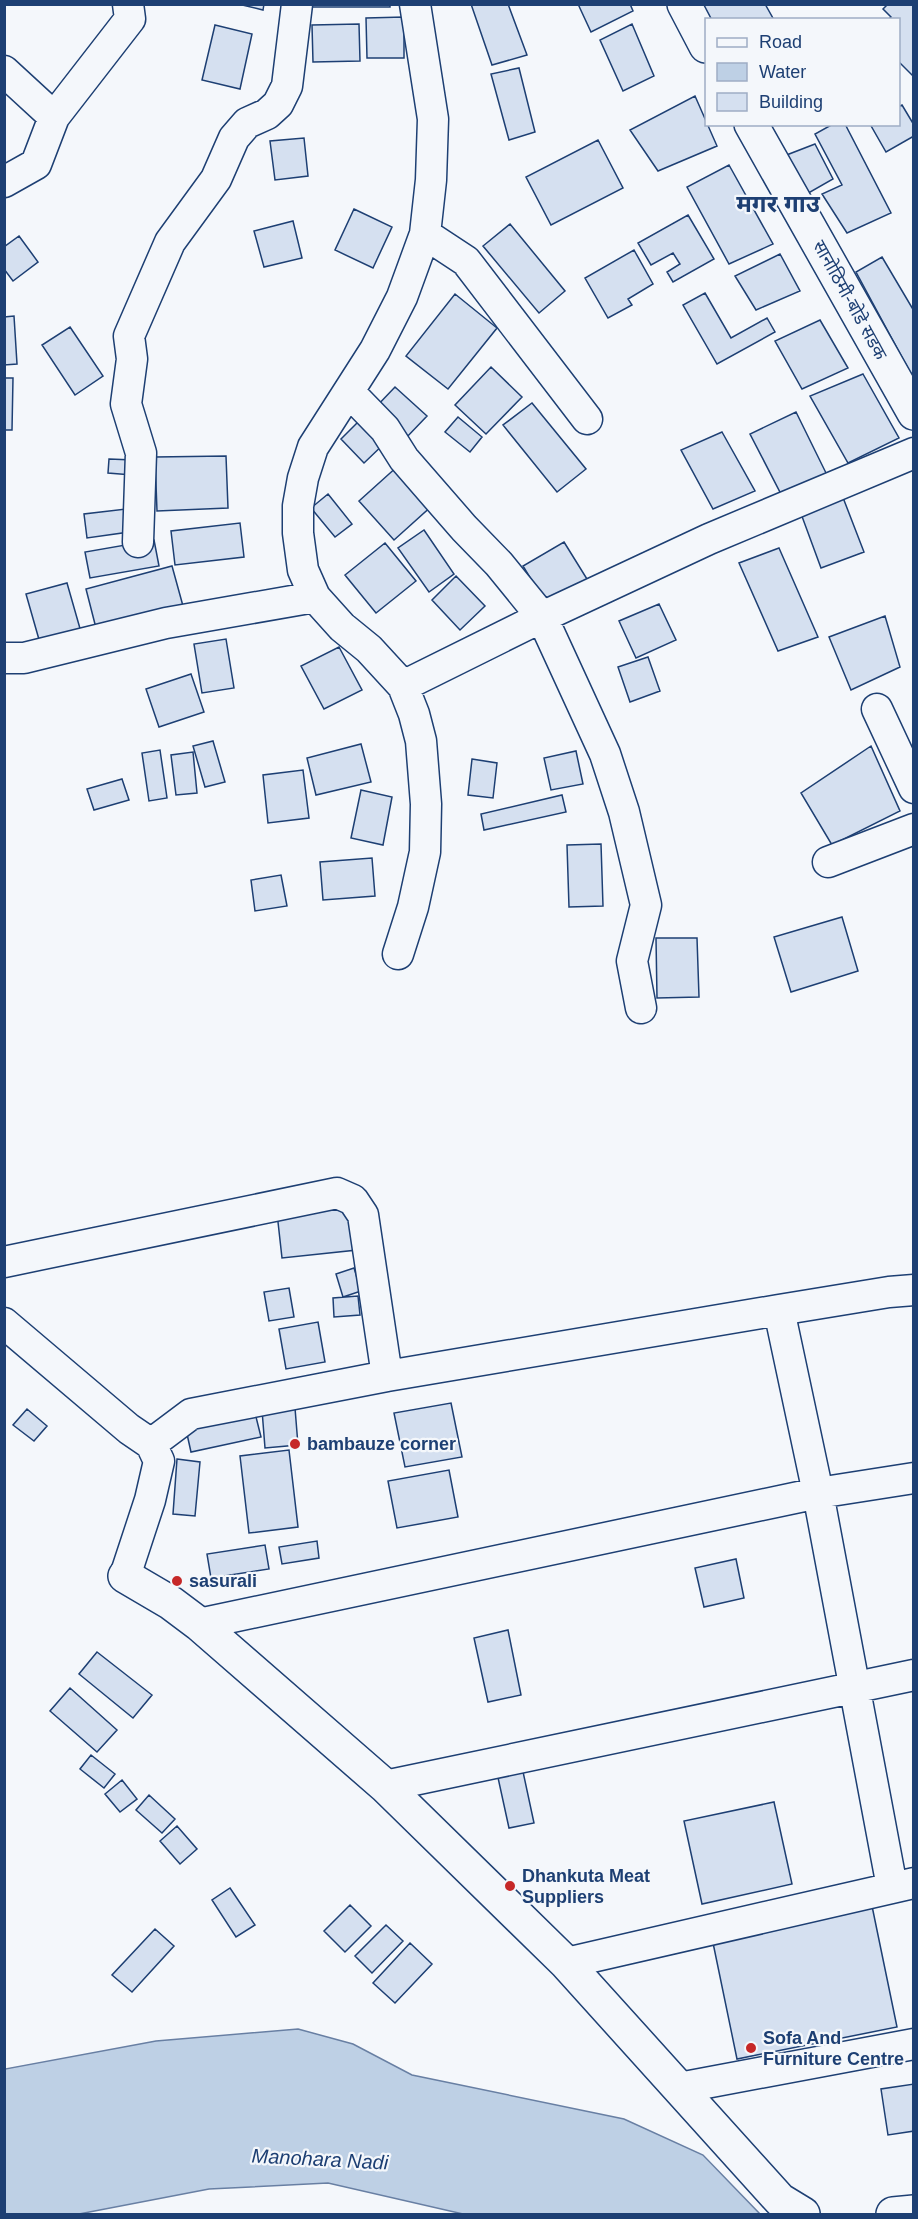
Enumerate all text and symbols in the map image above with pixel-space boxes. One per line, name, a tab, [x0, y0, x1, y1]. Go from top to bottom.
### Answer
legend	[705, 18, 900, 126]
text: Road	[759, 32, 802, 52]
text: Water	[759, 62, 806, 82]
text: Building	[759, 92, 823, 112]
district label: मगर गाउ	[736, 190, 821, 217]
street label: सानोठिमी-बोडे सडक	[809, 236, 892, 364]
place label: bambauze corner	[307, 1434, 456, 1454]
marker: bambauze corner	[288, 1437, 302, 1451]
place label: sasurali	[189, 1571, 257, 1591]
marker: sasurali	[170, 1574, 184, 1588]
place label: Dhankuta Meat Suppliers	[522, 1866, 650, 1907]
marker: Dhankuta Meat Suppliers	[503, 1879, 517, 1893]
place label: Sofa And Furniture Centre	[763, 2028, 904, 2069]
marker: Sofa And Furniture Centre	[744, 2041, 758, 2055]
water label: Manohara Nadi	[251, 2144, 389, 2174]

